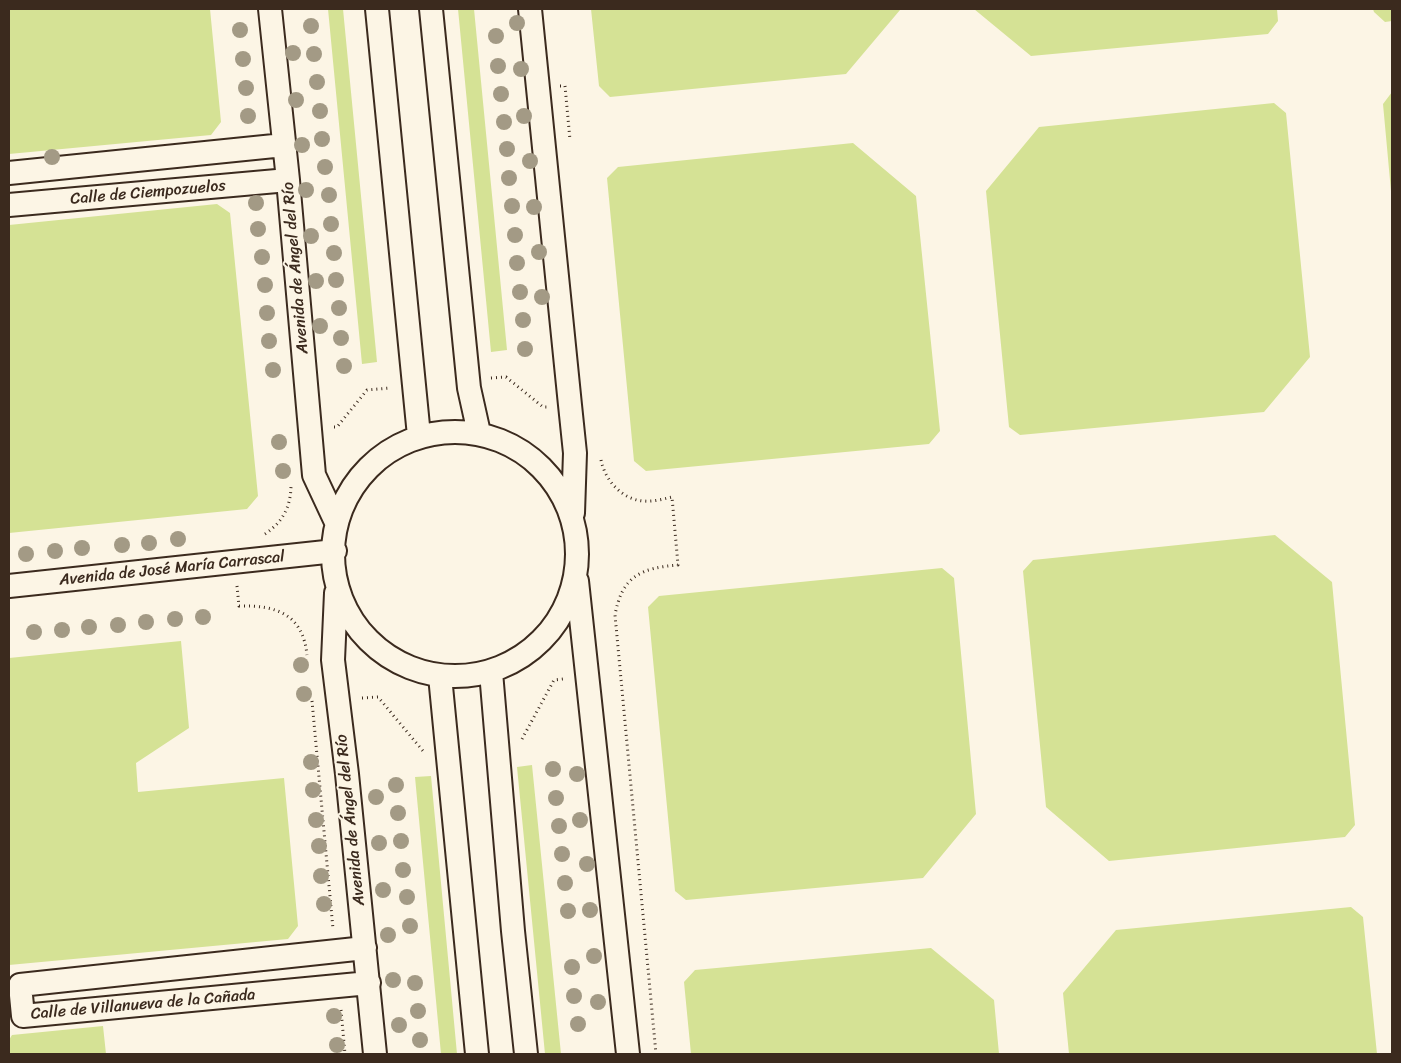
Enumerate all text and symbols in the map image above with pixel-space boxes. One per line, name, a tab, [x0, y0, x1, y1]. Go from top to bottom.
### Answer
street label: Calle de Ciempozuelos	[70, 177, 226, 209]
street label: Avenida de Ángel del Río	[279, 181, 313, 355]
street label: Avenida de José María Carrascal	[58, 548, 286, 590]
street label: Avenida de Ángel del Río	[332, 733, 370, 907]
street label: Calle de Villanueva de la Cañada	[30, 986, 256, 1024]

